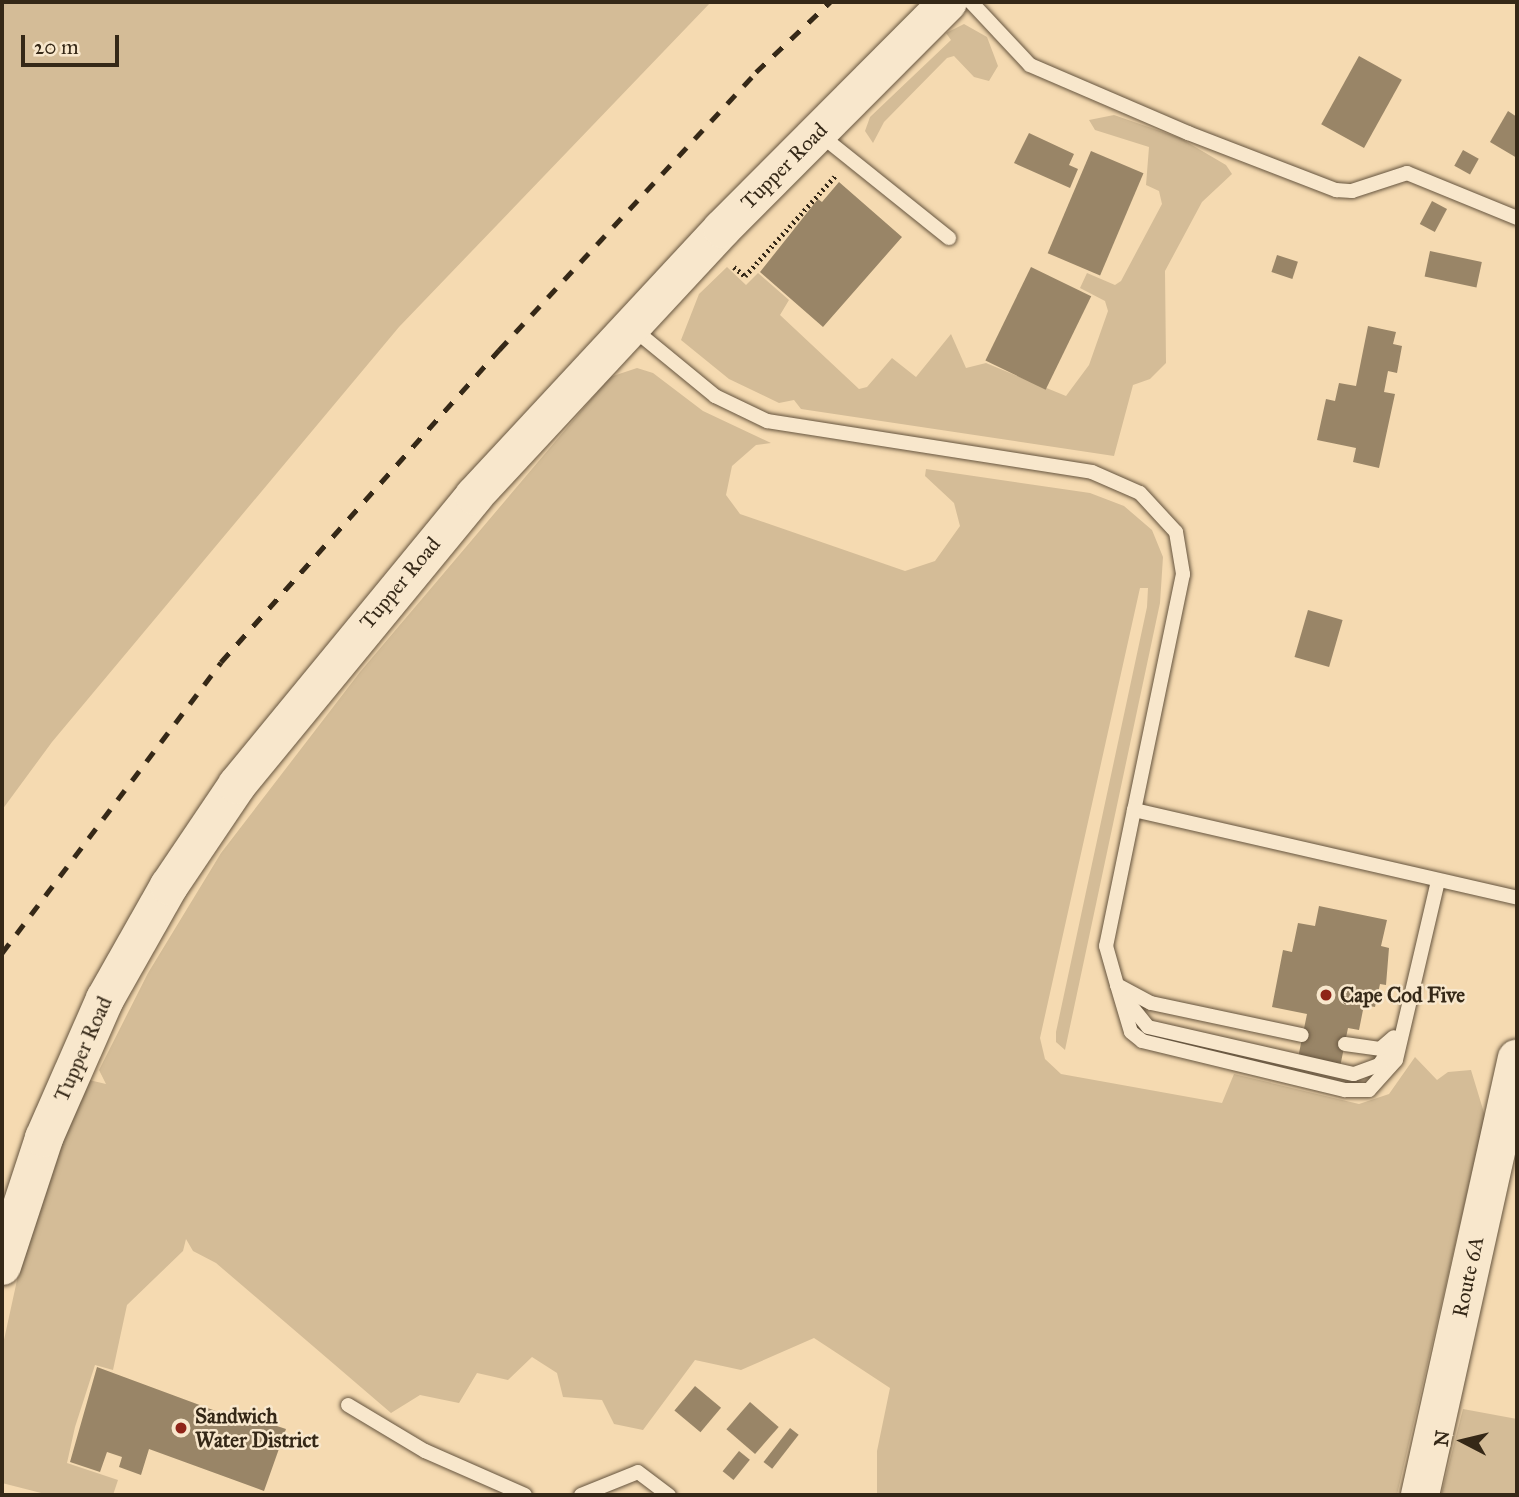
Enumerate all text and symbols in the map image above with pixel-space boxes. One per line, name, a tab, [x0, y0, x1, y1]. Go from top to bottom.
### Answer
scale bar	[24, 21, 122, 65]
text: 20 m	[34, 34, 79, 60]
street label: Tupper Road	[735, 117, 833, 215]
street label: Tupper Road	[354, 532, 446, 634]
place label: Cape Cod Five	[1340, 982, 1465, 1008]
marker: Cape Cod Five	[1318, 987, 1334, 1003]
street label: Tupper Road	[49, 993, 117, 1105]
street label: Route 6A	[1447, 1234, 1489, 1320]
place label: Sandwich Water District	[195, 1403, 319, 1453]
north arrow	[1428, 1406, 1498, 1476]
marker: Sandwich Water District	[173, 1420, 189, 1436]
text: N	[1429, 1429, 1454, 1448]

